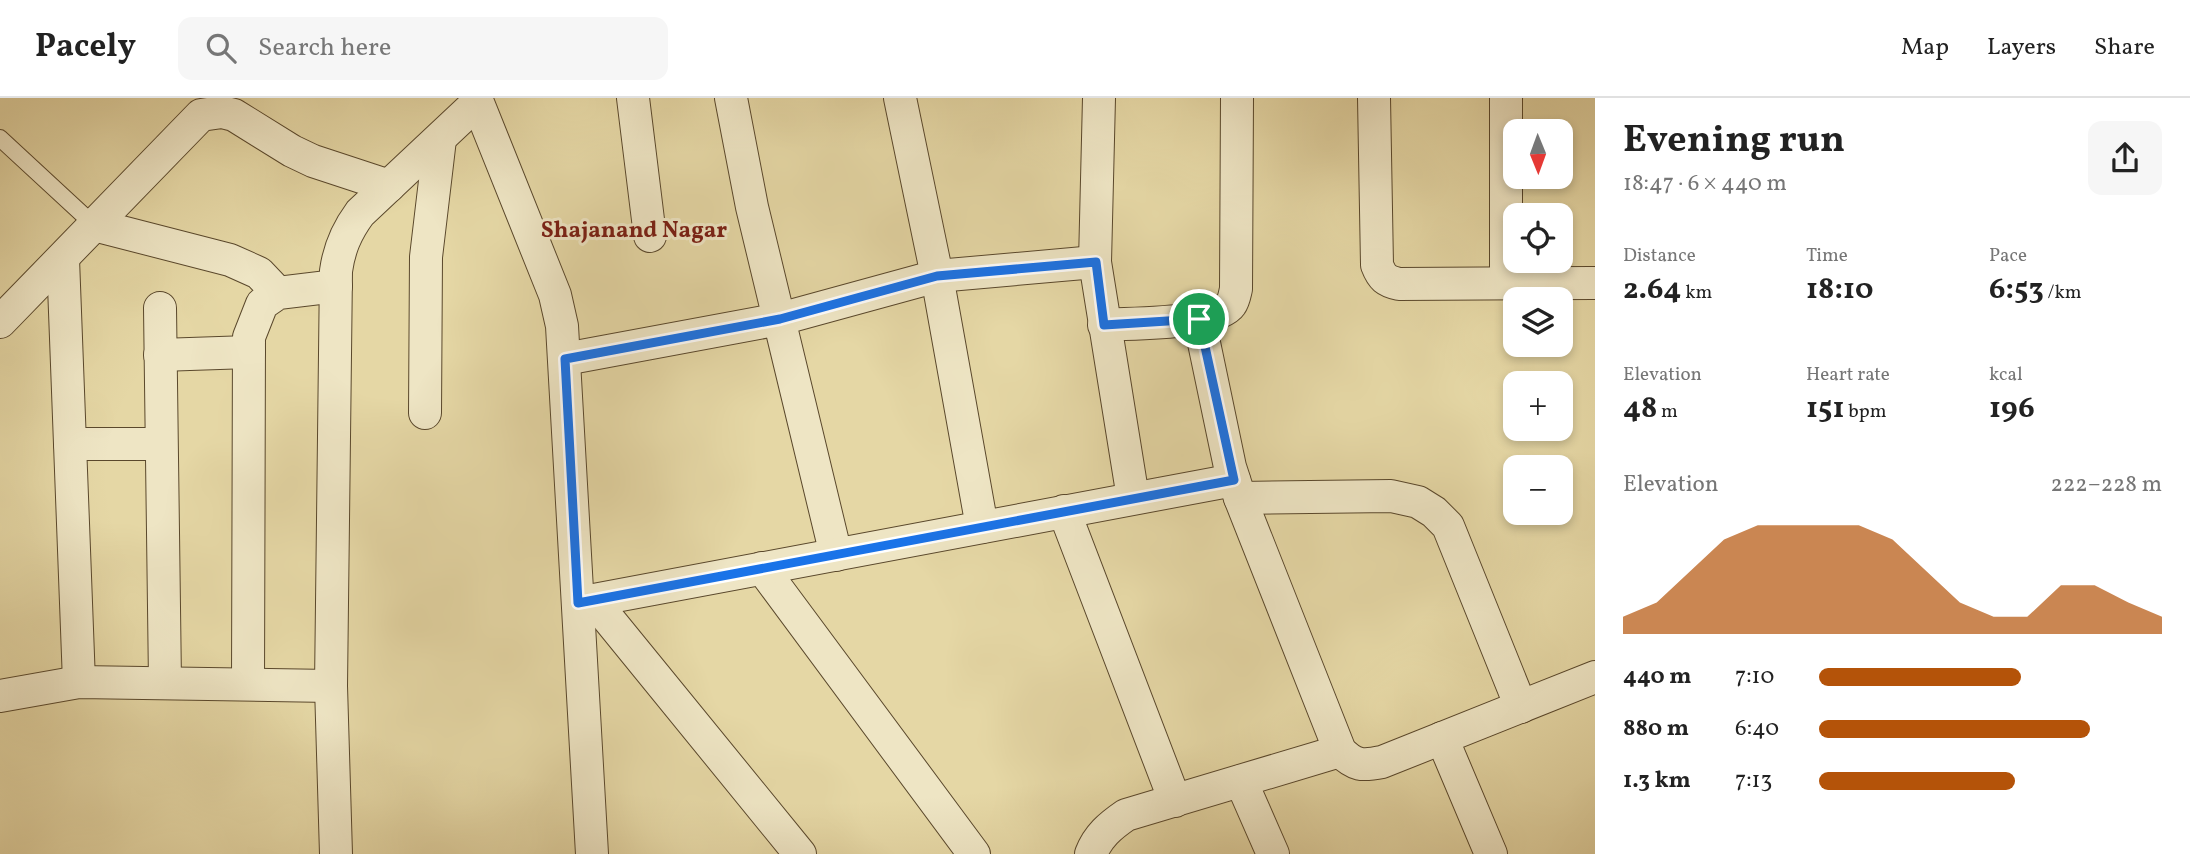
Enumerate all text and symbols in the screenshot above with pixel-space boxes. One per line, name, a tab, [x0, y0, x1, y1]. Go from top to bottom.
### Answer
search box	[178, 17, 668, 80]
text: Pacely	[35, 25, 136, 71]
icon: search	[202, 29, 240, 67]
text: Search here	[258, 30, 391, 66]
text: Map	[1901, 31, 1949, 65]
text: Layers	[1987, 31, 2056, 65]
text: Share	[2094, 31, 2155, 65]
text: Evening run	[1623, 115, 1845, 168]
north arrow	[1503, 119, 1573, 189]
map controls	[1503, 119, 1573, 525]
button: share	[2088, 121, 2162, 195]
text: 18:47 · 6 × 440 m	[1623, 168, 1787, 200]
button: locate	[1503, 203, 1573, 273]
district label: Shajanand Nagar	[541, 215, 727, 247]
text: Distance	[1623, 243, 1696, 269]
text: Time	[1806, 243, 1848, 269]
text: Pace	[1989, 243, 2027, 269]
text: 2.64	[1623, 269, 1681, 311]
text: 18:10	[1806, 269, 1873, 311]
text: 6:53	[1989, 269, 2044, 311]
text: km	[1681, 280, 1712, 306]
text: /km	[2044, 280, 2082, 306]
button: layers	[1503, 287, 1573, 357]
pin	[1169, 289, 1229, 349]
icon: arrive	[1180, 300, 1218, 338]
text: Elevation	[1623, 362, 1702, 388]
text: Heart rate	[1806, 362, 1890, 388]
text: kcal	[1989, 362, 2023, 388]
button: +	[1503, 371, 1573, 441]
text: 48	[1623, 388, 1657, 430]
text: 151	[1806, 388, 1845, 430]
text: 196	[1989, 388, 2035, 430]
text: m	[1657, 399, 1678, 425]
text: bpm	[1845, 399, 1886, 425]
button: −	[1503, 455, 1573, 525]
text: Elevation	[1623, 469, 1719, 501]
text: 222–228 m	[2051, 469, 2162, 501]
text: 440 m	[1623, 661, 1691, 693]
text: 7:10	[1735, 661, 1774, 693]
text: 880 m	[1623, 713, 1689, 745]
text: 6:40	[1735, 713, 1779, 745]
text: 1.3 km	[1623, 765, 1691, 797]
text: 7:13	[1735, 765, 1772, 797]

